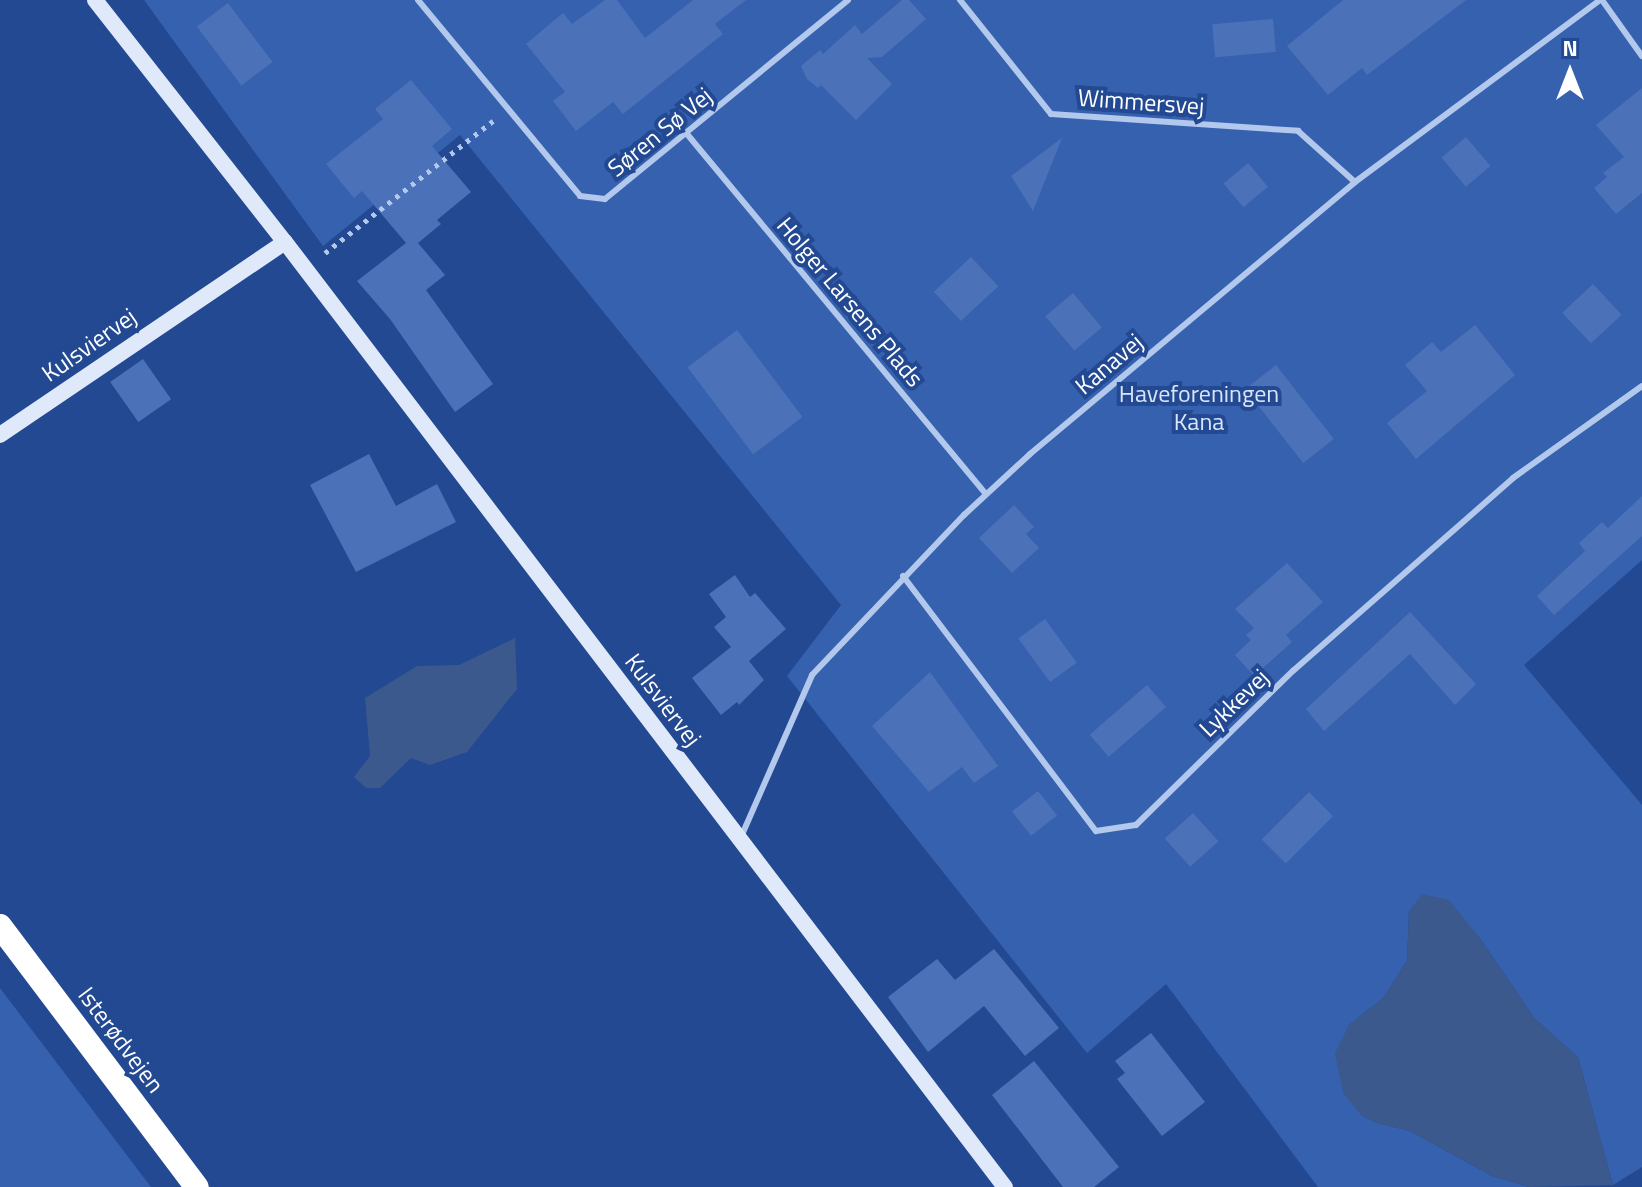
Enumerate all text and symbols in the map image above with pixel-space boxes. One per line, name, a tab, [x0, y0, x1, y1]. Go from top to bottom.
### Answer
text: N	[1562, 31, 1578, 65]
north arrow	[1530, 32, 1610, 112]
street label: Søren Sø Vej	[602, 81, 718, 183]
street label: Wimmersvej	[1077, 83, 1205, 121]
street label: Holger Larsens Plads	[771, 211, 929, 393]
street label: Kulsviervej	[36, 302, 142, 388]
street label: Kanavej	[1069, 328, 1149, 400]
park label: Haveforeningen Kana	[1119, 380, 1279, 436]
street label: Kulsviervej	[619, 648, 707, 752]
street label: Lykkevej	[1193, 663, 1275, 743]
street label: Isterødvejen	[72, 982, 170, 1098]

